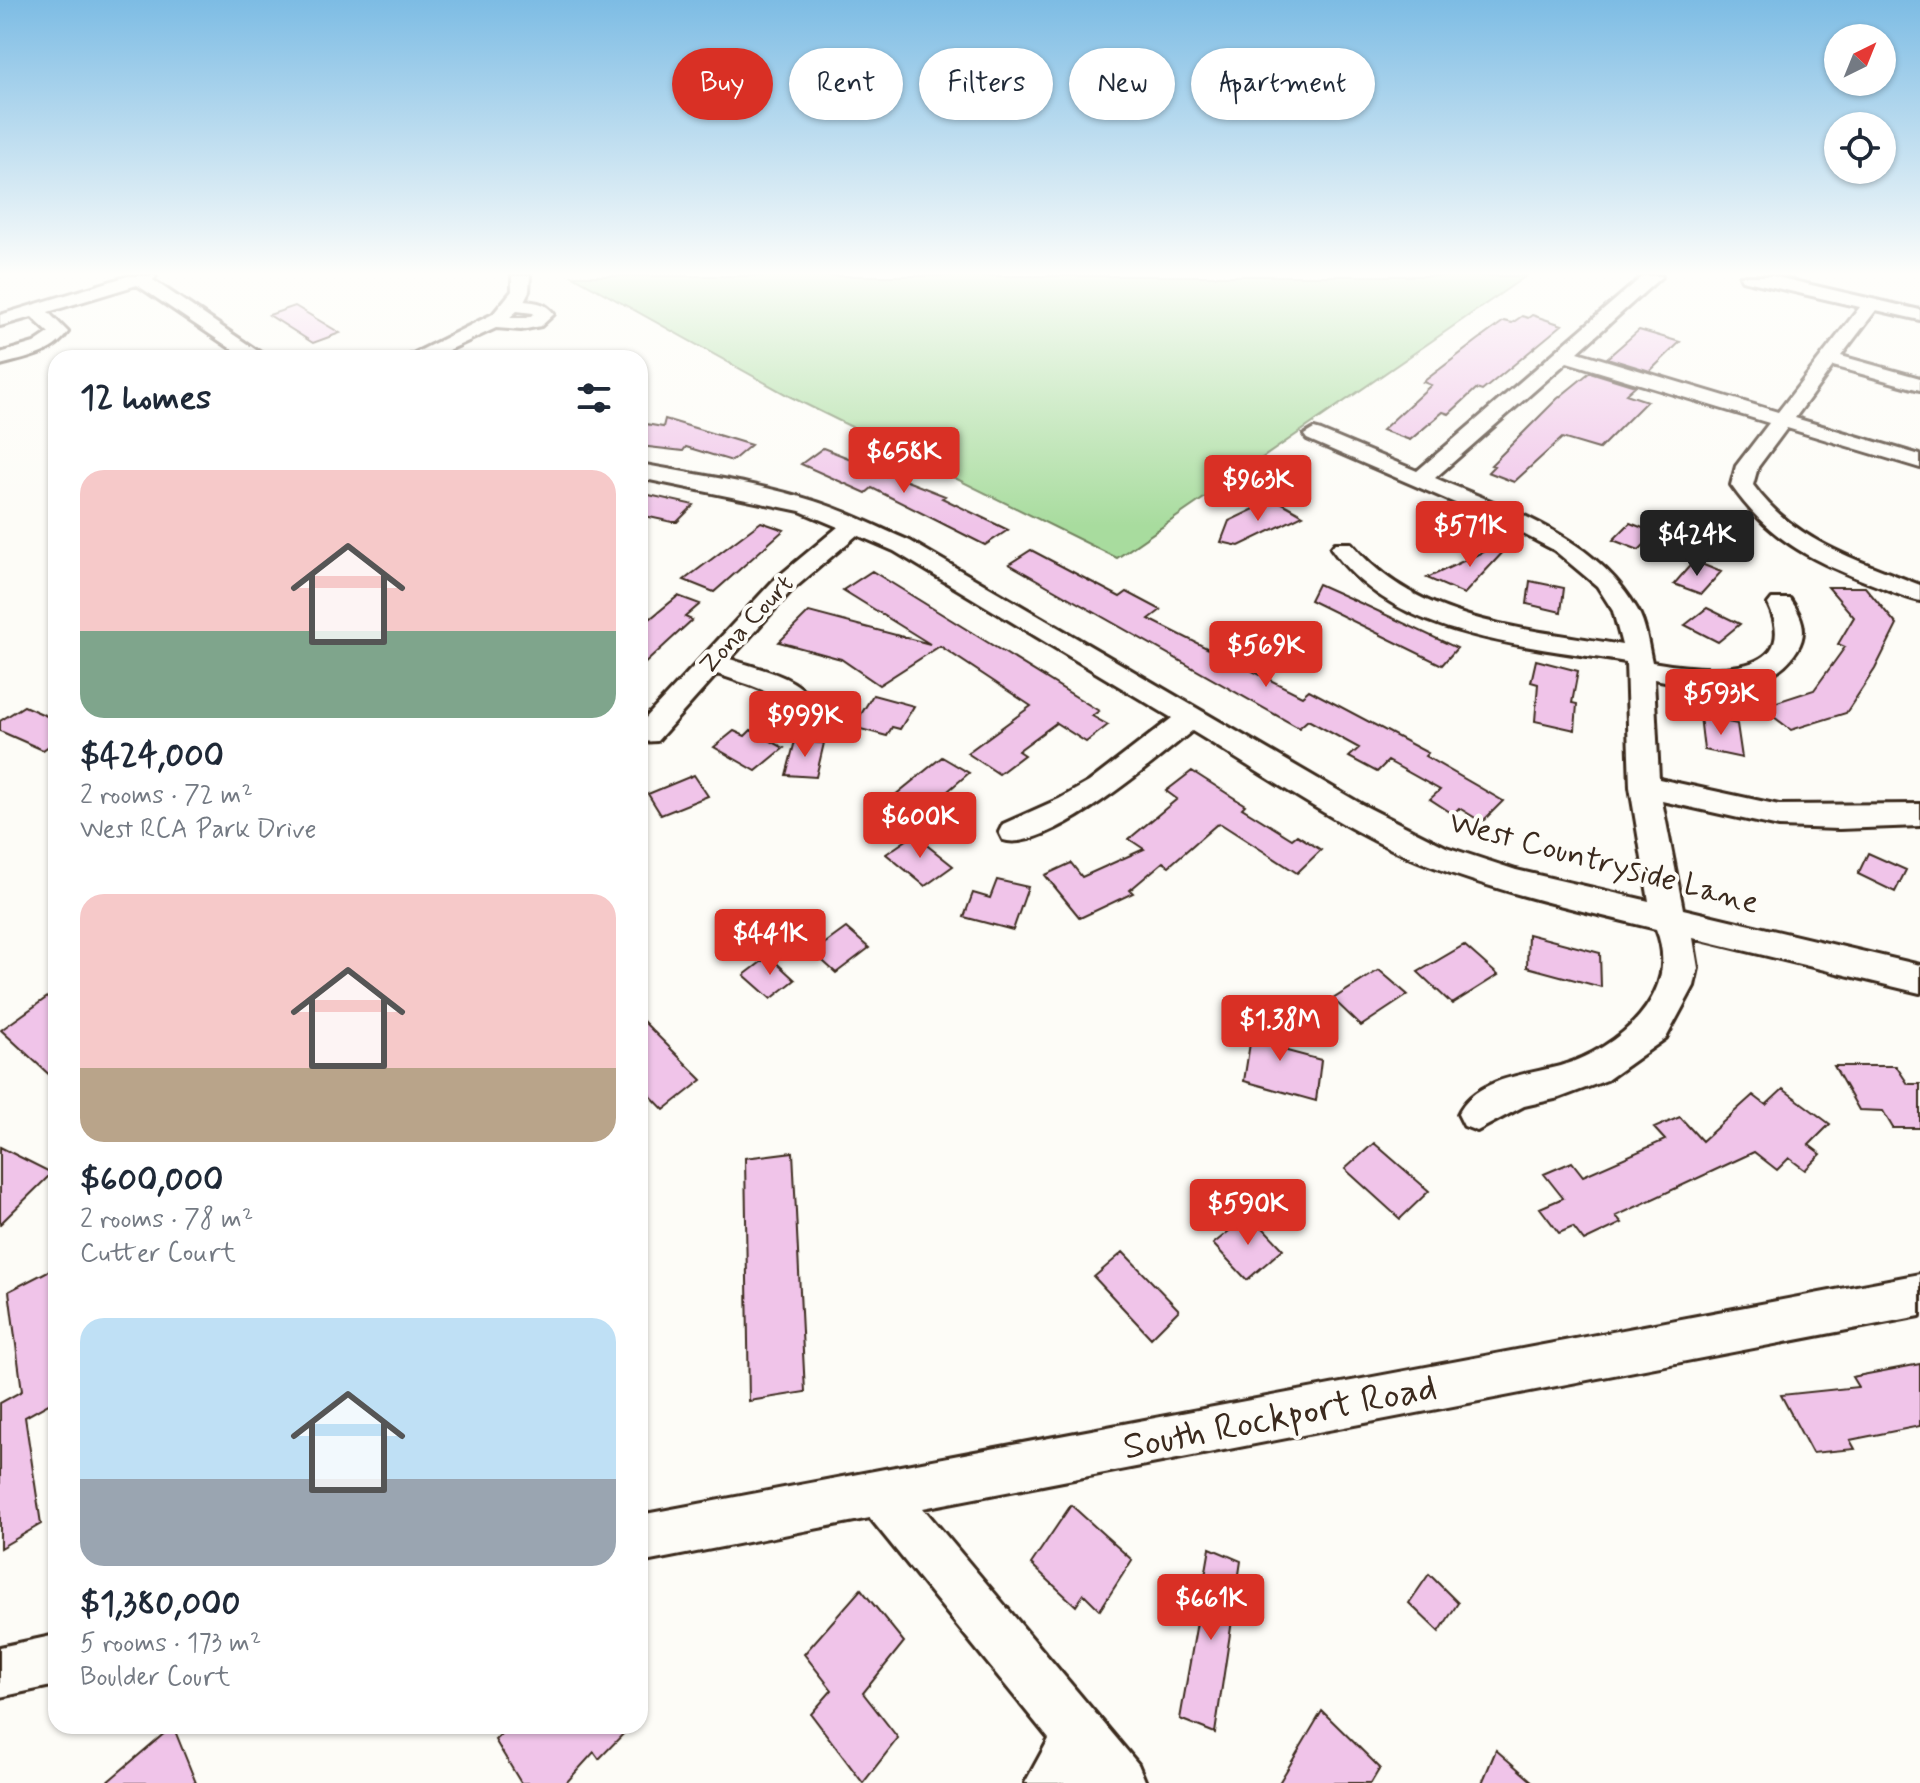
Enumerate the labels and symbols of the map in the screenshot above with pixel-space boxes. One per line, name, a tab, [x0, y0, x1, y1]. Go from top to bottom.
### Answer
north arrow	[1824, 24, 1896, 96]
pin: $658K	[848, 427, 960, 495]
pin: $963K	[1202, 455, 1314, 523]
pin: $571K	[1414, 501, 1526, 569]
pin: $424K	[1641, 510, 1753, 578]
street label: Zona Court	[692, 568, 802, 682]
pin: $569K	[1210, 621, 1322, 689]
pin: $593K	[1665, 669, 1777, 737]
pin: $999K	[749, 691, 861, 759]
pin: $600K	[864, 792, 976, 860]
street label: West Countryside Lane	[1444, 801, 1764, 925]
pin: $441K	[714, 909, 826, 977]
pin: $1.38M	[1215, 995, 1345, 1063]
pin: $590K	[1192, 1179, 1304, 1247]
street label: South Rockport Road	[1119, 1364, 1441, 1472]
pin: $661K	[1155, 1574, 1267, 1642]

